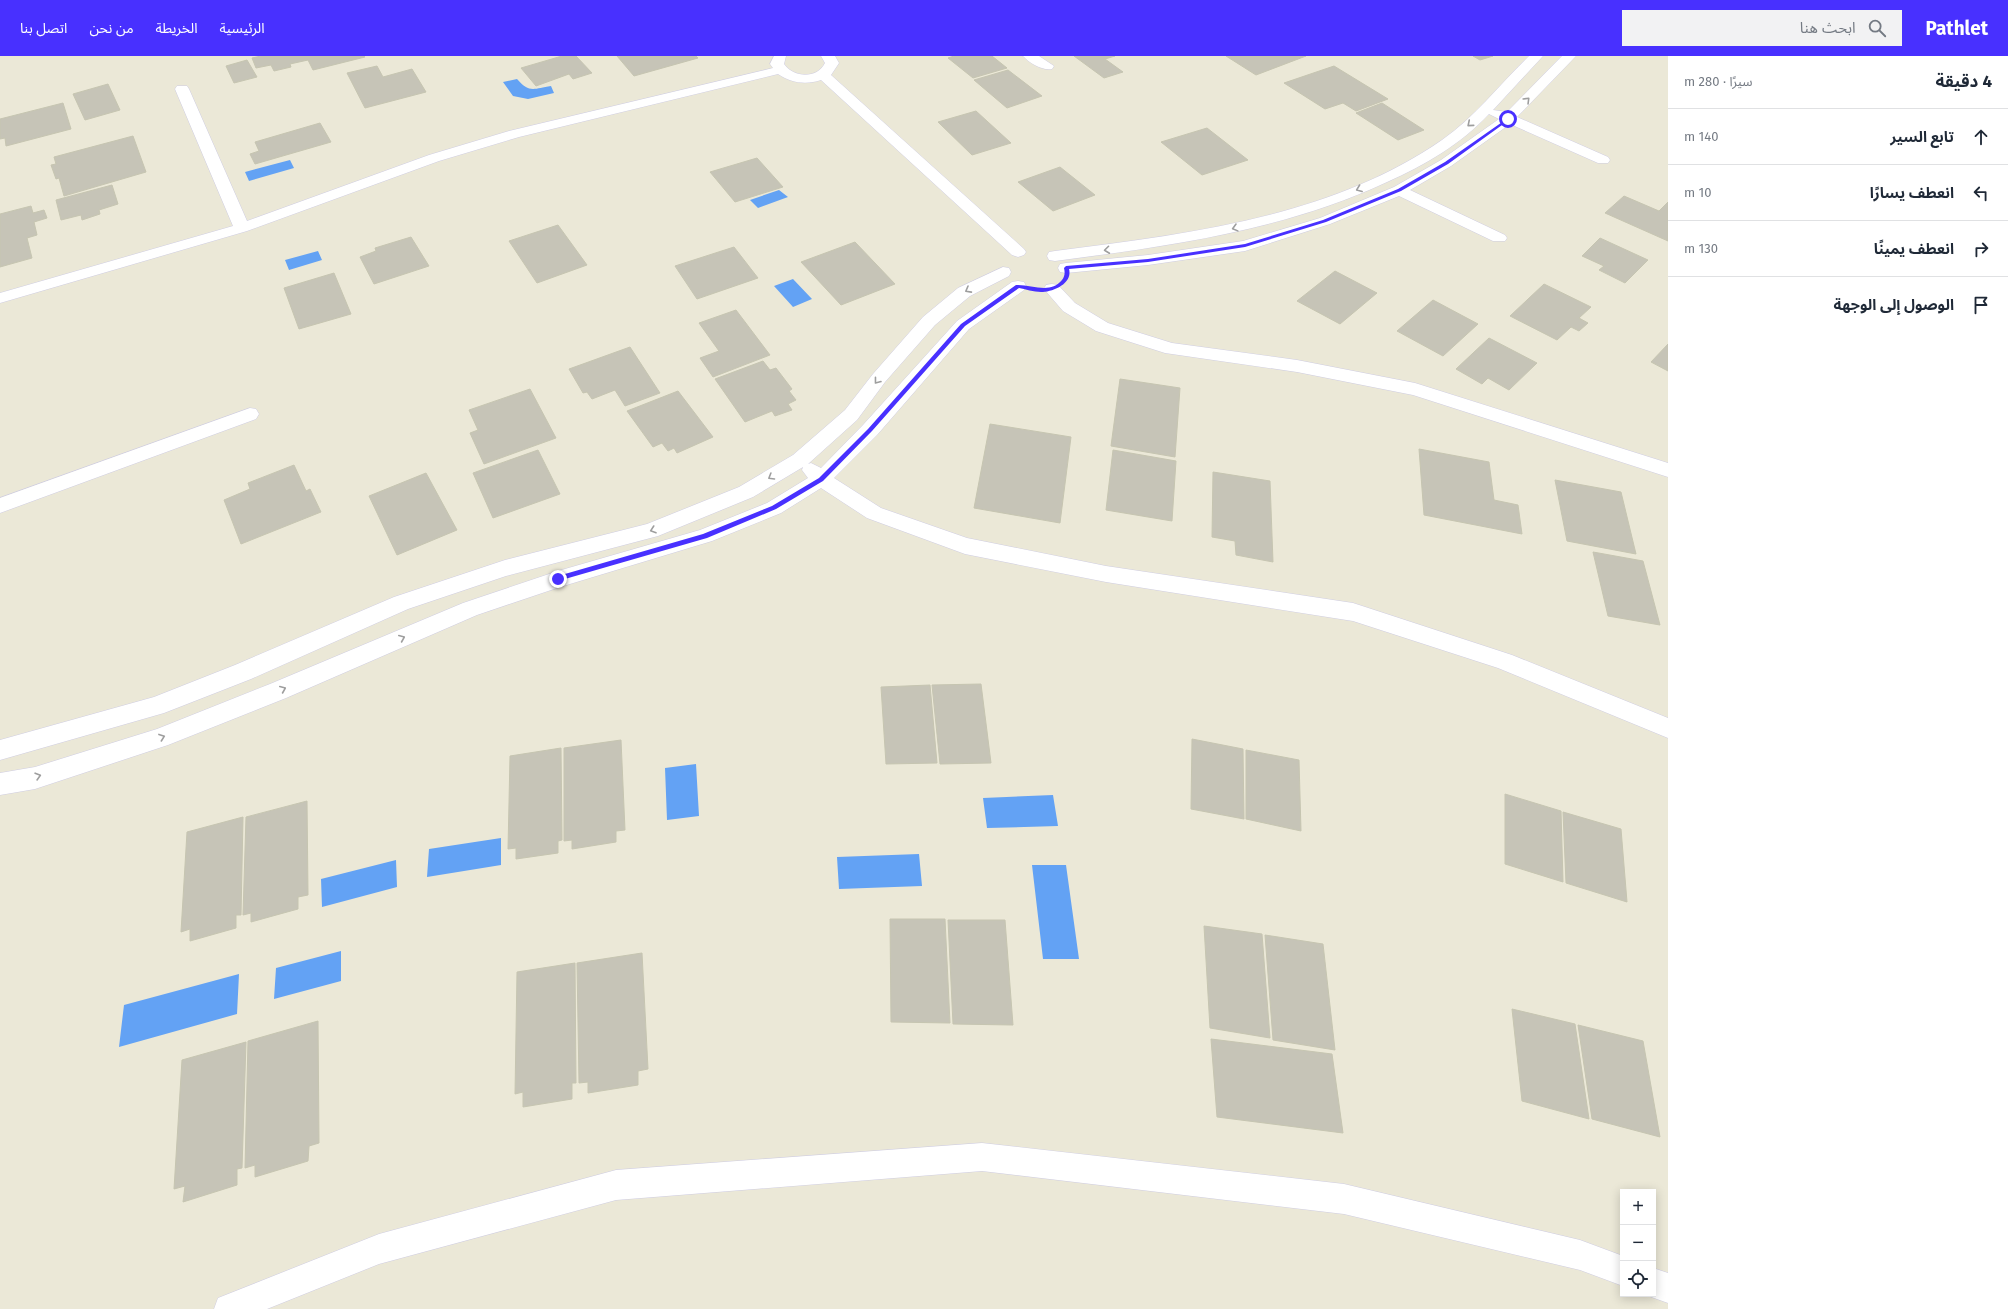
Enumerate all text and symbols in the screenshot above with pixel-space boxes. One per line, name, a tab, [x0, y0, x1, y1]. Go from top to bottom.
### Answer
search box	[1622, 10, 1902, 46]
icon: search	[1866, 17, 1888, 39]
text: Pathlet	[1926, 17, 1988, 40]
text: ابحث هنا	[1800, 19, 1856, 37]
text: اتصل بنا	[20, 20, 67, 37]
text: من نحن	[89, 20, 134, 37]
text: الخريطة	[156, 20, 198, 37]
text: الرئيسية	[220, 20, 265, 37]
text: 4 دقيقة	[1936, 71, 1992, 92]
text: سيرًا · 280 m	[1684, 74, 1752, 89]
one-way arrow	[1522, 97, 1530, 105]
route start	[1499, 110, 1517, 128]
one-way arrow	[1467, 119, 1475, 126]
icon: ahead	[1970, 126, 1992, 148]
text: تابع السير	[1890, 128, 1954, 146]
text: 140 m	[1684, 129, 1718, 144]
icon: left	[1970, 182, 1992, 204]
text: انعطف يسارًا	[1870, 184, 1954, 202]
one-way arrow	[1355, 185, 1362, 193]
text: 10 m	[1684, 185, 1712, 200]
one-way arrow	[1232, 224, 1238, 232]
icon: right	[1970, 238, 1992, 260]
text: انعطف يمينًا	[1874, 240, 1954, 258]
text: 130 m	[1684, 241, 1718, 256]
one-way arrow	[1104, 245, 1110, 254]
one-way arrow	[965, 285, 973, 293]
icon: arrive	[1970, 294, 1992, 316]
text: الوصول إلى الوجهة	[1834, 296, 1954, 314]
one-way arrow	[874, 376, 881, 383]
one-way arrow	[768, 472, 775, 480]
one-way arrow	[649, 525, 656, 534]
route end	[549, 570, 567, 588]
one-way arrow	[399, 634, 406, 642]
one-way arrow	[279, 685, 286, 693]
one-way arrow	[158, 733, 165, 741]
one-way arrow	[35, 773, 41, 781]
map controls	[1620, 1189, 1656, 1297]
button: +	[1620, 1189, 1656, 1225]
button: −	[1620, 1225, 1656, 1261]
button: locate	[1620, 1261, 1656, 1297]

